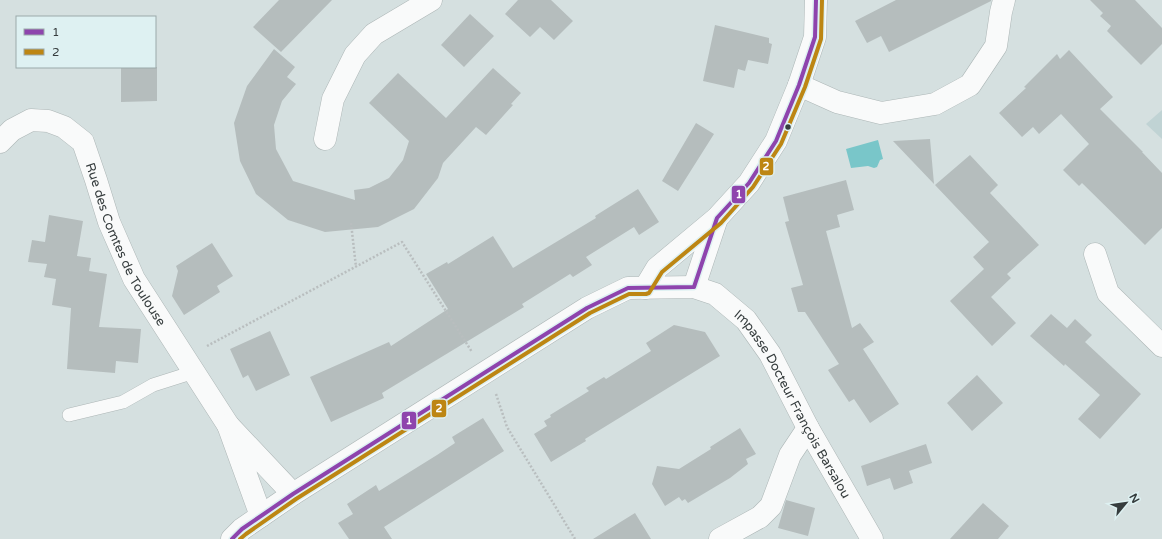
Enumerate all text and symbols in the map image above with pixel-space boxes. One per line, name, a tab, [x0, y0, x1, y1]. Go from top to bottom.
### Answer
legend	[16, 16, 156, 68]
text: 1	[52, 25, 60, 39]
text: 2	[52, 45, 60, 59]
unlabelled marker	[783, 122, 793, 132]
line badge: 2	[759, 157, 774, 176]
text: 2	[763, 160, 770, 173]
street label: Rue des Comtes de Toulouse	[82, 161, 169, 329]
line badge: 1	[731, 185, 746, 204]
text: 1	[736, 188, 743, 201]
street label: Impasse Docteur François Barsalou	[731, 307, 854, 501]
line badge: 2	[431, 399, 447, 418]
text: 2	[436, 402, 443, 415]
line badge: 1	[401, 411, 417, 430]
text: 1	[406, 414, 413, 427]
north arrow	[1106, 483, 1146, 523]
text: N	[1126, 491, 1142, 505]

